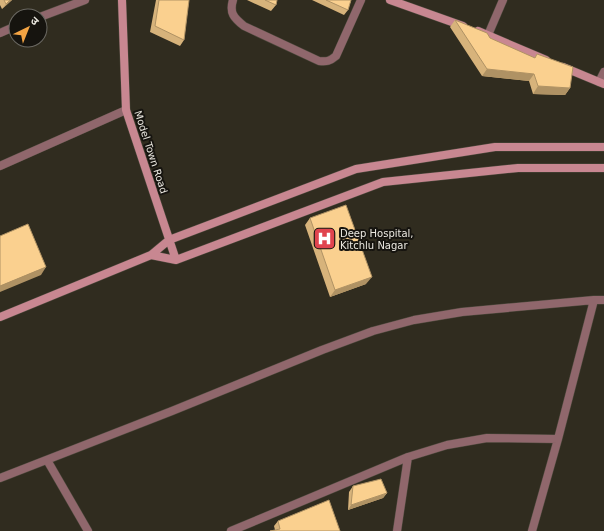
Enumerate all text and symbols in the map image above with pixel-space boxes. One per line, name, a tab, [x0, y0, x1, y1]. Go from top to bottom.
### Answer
north arrow	[8, 8, 48, 48]
text: उ	[28, 14, 42, 28]
street label: Model Town Road	[132, 109, 170, 195]
hospital icon: Deep Hospital, Kitchlu Nagar	[311, 226, 337, 252]
place label: Deep Hospital, Kitchlu Nagar	[340, 228, 414, 251]

